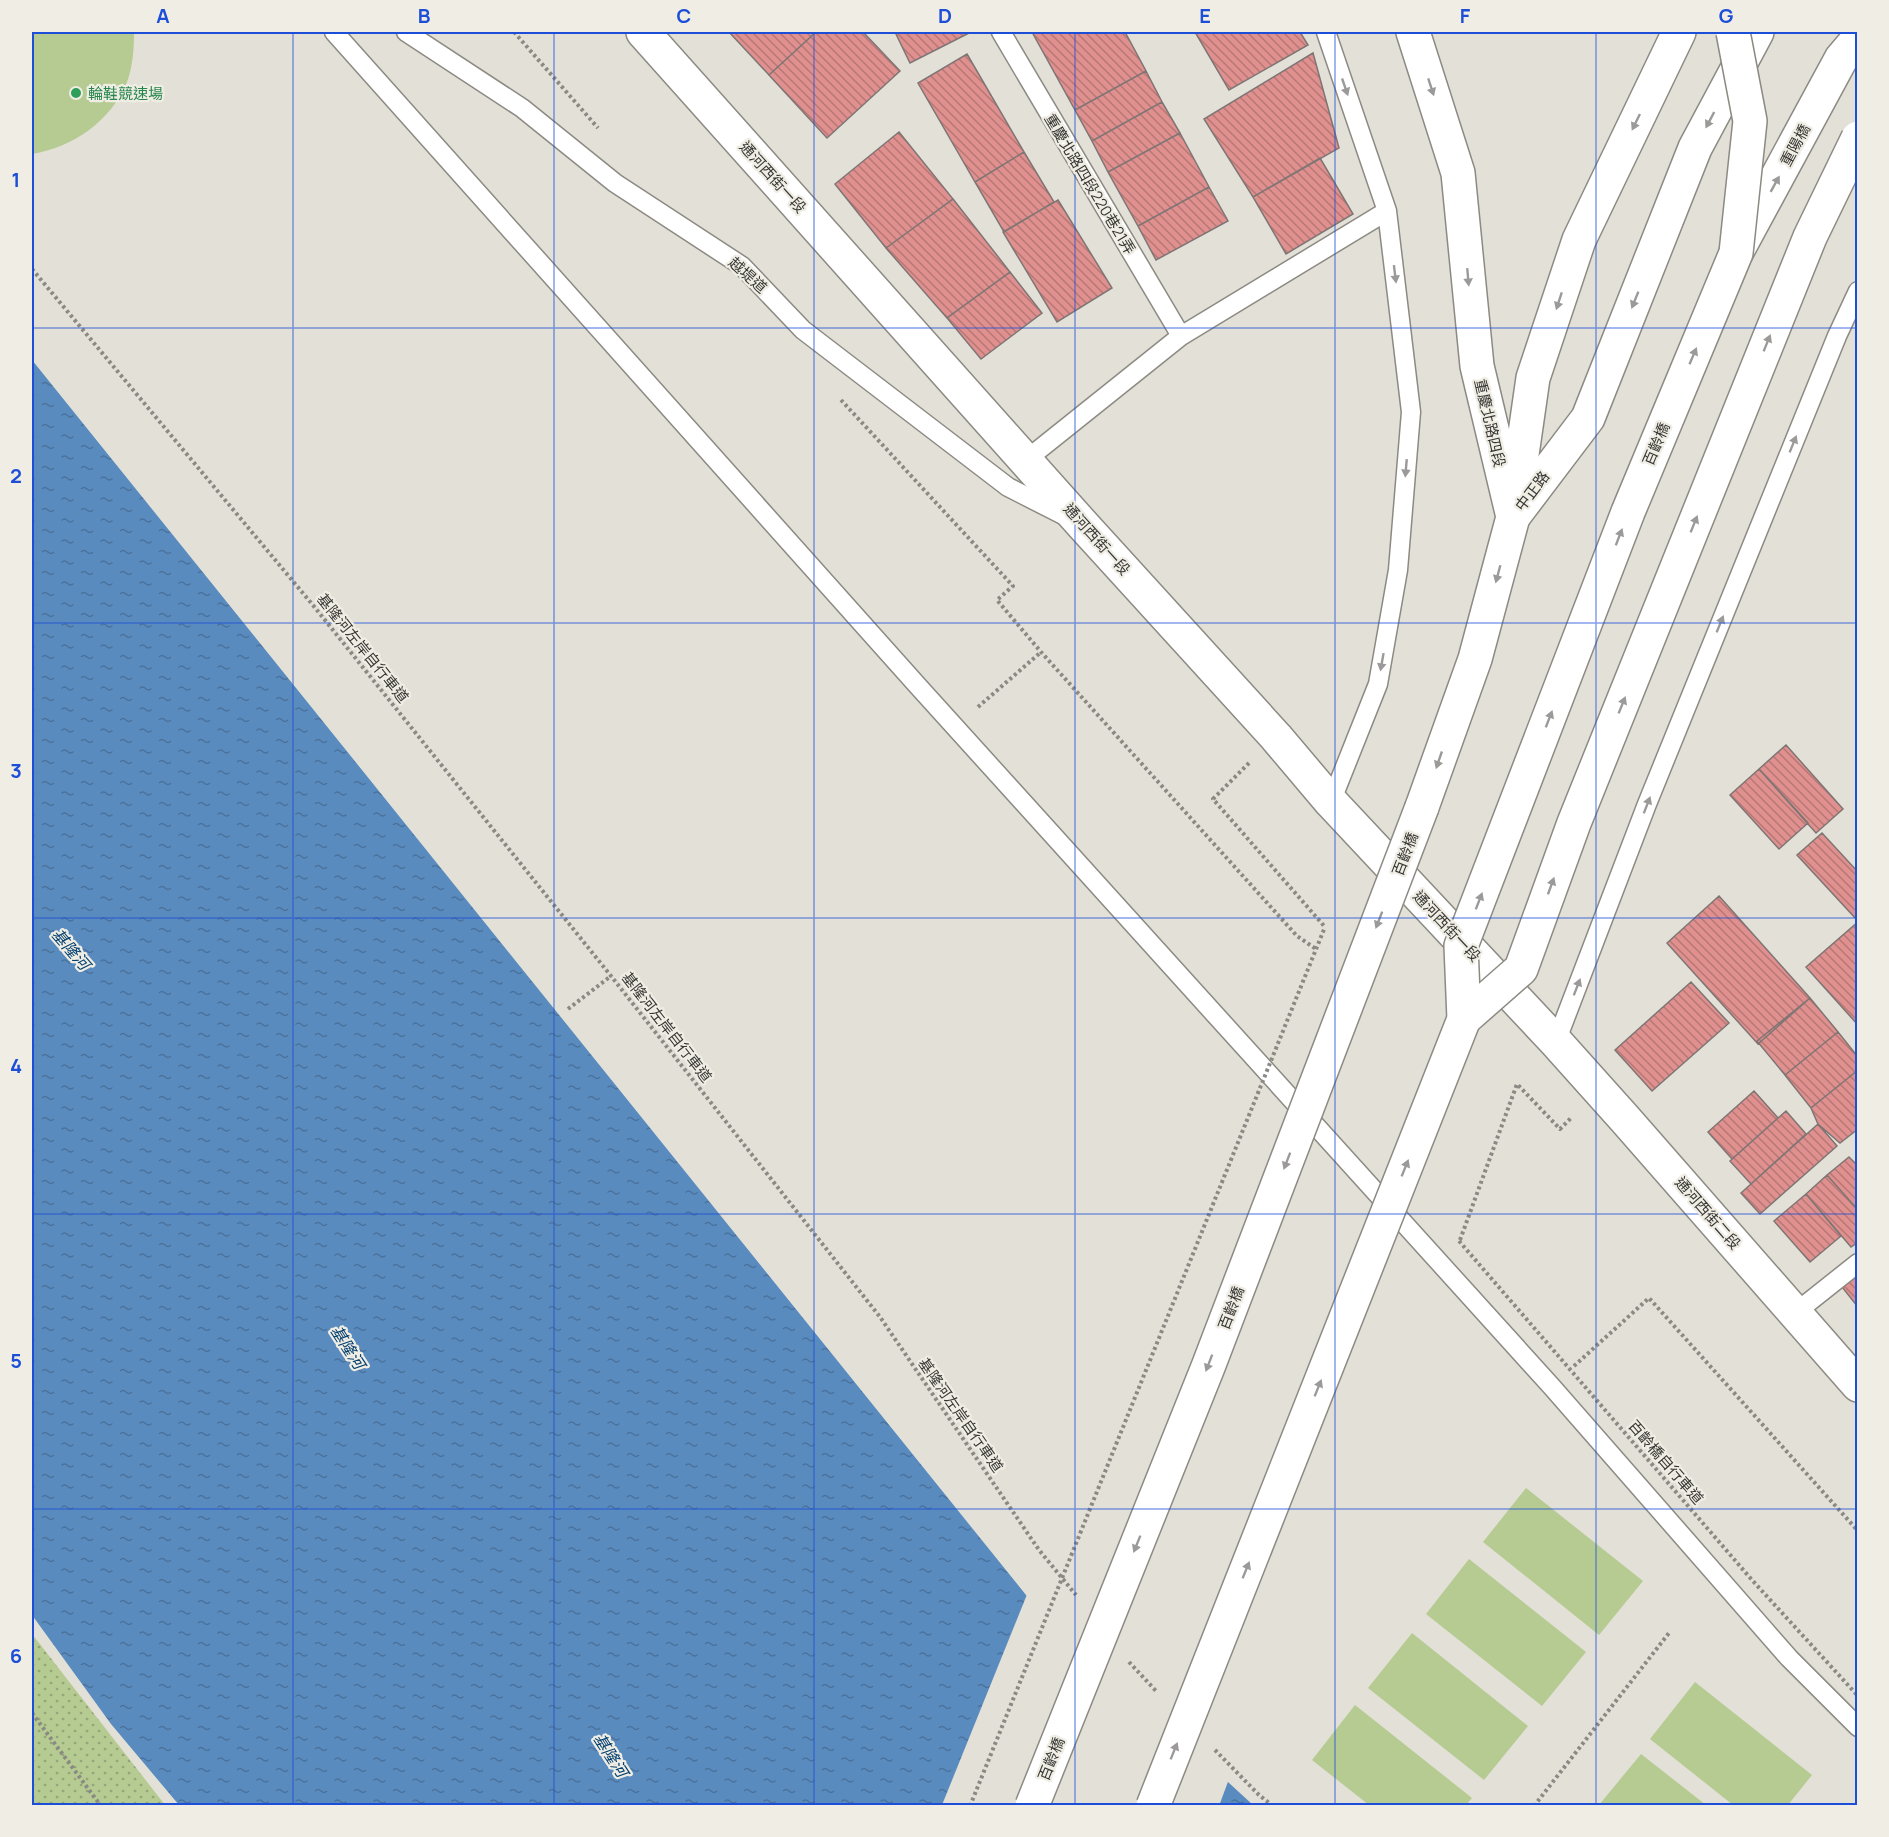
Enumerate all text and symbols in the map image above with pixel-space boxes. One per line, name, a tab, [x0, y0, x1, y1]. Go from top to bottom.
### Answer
text: A	[156, 2, 170, 29]
text: B	[418, 2, 431, 29]
text: C	[677, 2, 691, 29]
text: D	[938, 2, 952, 29]
text: E	[1199, 2, 1211, 29]
text: F	[1460, 2, 1471, 29]
text: G	[1719, 2, 1734, 29]
one-way arrow	[1340, 78, 1350, 96]
one-way arrow	[1426, 78, 1436, 96]
place label: 輪鞋競速場	[88, 83, 163, 104]
marker: 輪鞋競速場	[69, 86, 83, 100]
street label: 重慶北路四段220巷21弄	[1040, 110, 1140, 258]
one-way arrow	[1705, 112, 1715, 129]
one-way arrow	[1631, 114, 1641, 131]
street label: 重陽橋	[1775, 120, 1815, 170]
street label: 通河西街一段	[735, 137, 811, 217]
text: 1	[12, 166, 20, 193]
one-way arrow	[1770, 175, 1780, 192]
street label: 越堤道	[724, 252, 772, 298]
one-way arrow	[1390, 265, 1399, 284]
one-way arrow	[1463, 268, 1473, 287]
one-way arrow	[1630, 291, 1639, 309]
one-way arrow	[1554, 292, 1563, 310]
one-way arrow	[1763, 334, 1772, 352]
one-way arrow	[1688, 347, 1698, 365]
street label: 重慶北路四段	[1470, 377, 1510, 469]
street label: 百齡橋	[1638, 419, 1674, 469]
one-way arrow	[1789, 434, 1799, 452]
one-way arrow	[1401, 459, 1411, 478]
text: 2	[10, 462, 22, 489]
street label: 中正路	[1510, 467, 1554, 515]
street label: 通河西街一段	[1059, 499, 1135, 579]
one-way arrow	[1690, 514, 1700, 532]
one-way arrow	[1614, 527, 1624, 545]
one-way arrow	[1492, 565, 1502, 583]
street label: 基隆河左岸自行車道	[312, 589, 414, 707]
one-way arrow	[1715, 615, 1725, 633]
one-way arrow	[1377, 652, 1386, 671]
one-way arrow	[1617, 695, 1627, 713]
one-way arrow	[1544, 709, 1554, 727]
one-way arrow	[1434, 751, 1444, 769]
text: 3	[10, 757, 22, 784]
one-way arrow	[1643, 796, 1652, 814]
street label: 百齡橋	[1387, 829, 1423, 879]
one-way arrow	[1547, 877, 1556, 895]
street label: 通河西街一段	[1409, 886, 1485, 966]
one-way arrow	[1474, 891, 1484, 909]
one-way arrow	[1374, 912, 1384, 930]
water label: 基隆河	[47, 924, 97, 977]
street label: 基隆河左岸自行車道	[617, 967, 717, 1087]
one-way arrow	[1573, 978, 1582, 996]
text: 4	[10, 1052, 22, 1079]
one-way arrow	[1281, 1153, 1291, 1171]
one-way arrow	[1401, 1159, 1410, 1177]
street label: 通河西街二段	[1671, 1172, 1745, 1254]
street label: 百齡橋	[1213, 1283, 1249, 1333]
water label: 基隆河	[326, 1321, 372, 1376]
text: 5	[10, 1347, 22, 1374]
street label: 基隆河左岸自行車道	[914, 1354, 1008, 1476]
one-way arrow	[1204, 1354, 1213, 1372]
one-way arrow	[1313, 1379, 1323, 1397]
street label: 百齡橋自行車道	[1624, 1415, 1708, 1509]
one-way arrow	[1132, 1535, 1141, 1553]
one-way arrow	[1242, 1561, 1251, 1579]
text: 6	[10, 1642, 22, 1669]
water label: 基隆河	[589, 1729, 635, 1784]
street label: 百齡橋	[1033, 1734, 1069, 1784]
one-way arrow	[1170, 1742, 1180, 1760]

